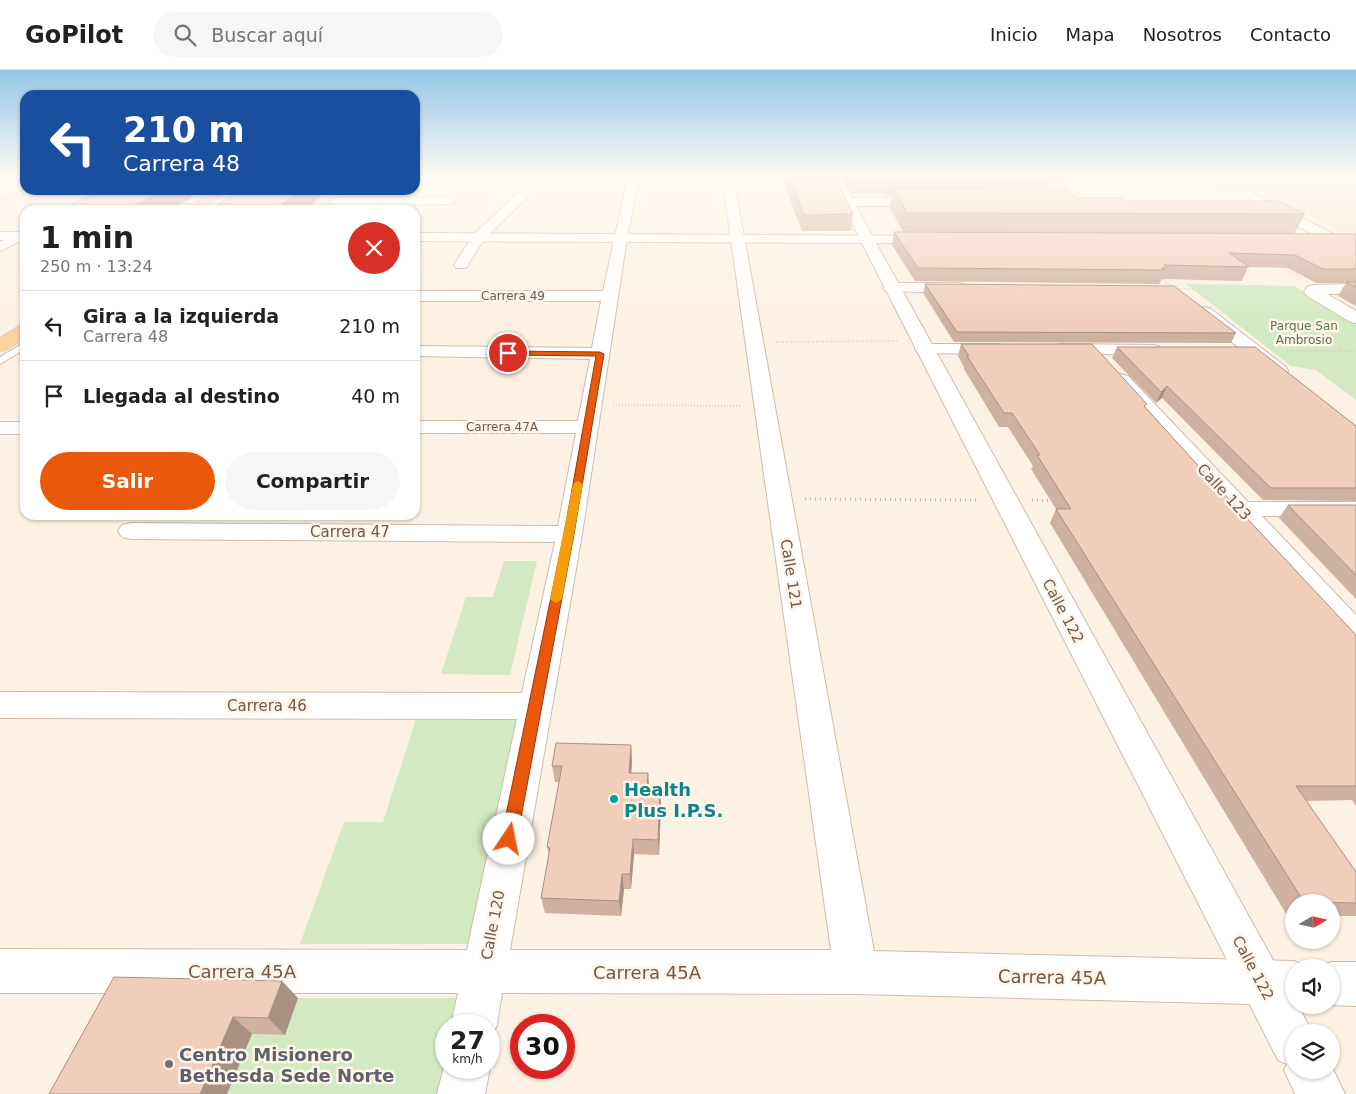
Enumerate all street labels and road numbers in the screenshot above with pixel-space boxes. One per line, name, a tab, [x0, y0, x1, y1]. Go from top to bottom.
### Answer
street label: Carrera 49	[481, 289, 545, 303]
street label: Carrera 47A	[466, 420, 539, 434]
street label: Calle 123	[1193, 460, 1255, 524]
street label: Carrera 47	[310, 523, 390, 541]
street label: Calle 121	[777, 538, 805, 610]
street label: Calle 122	[1038, 576, 1088, 646]
street label: Carrera 46	[227, 697, 307, 715]
street label: Calle 120	[477, 889, 509, 961]
street label: Calle 122	[1228, 933, 1278, 1003]
street label: Carrera 45A	[188, 961, 297, 982]
street label: Carrera 45A	[593, 962, 702, 983]
street label: Carrera 45A	[998, 966, 1107, 988]

